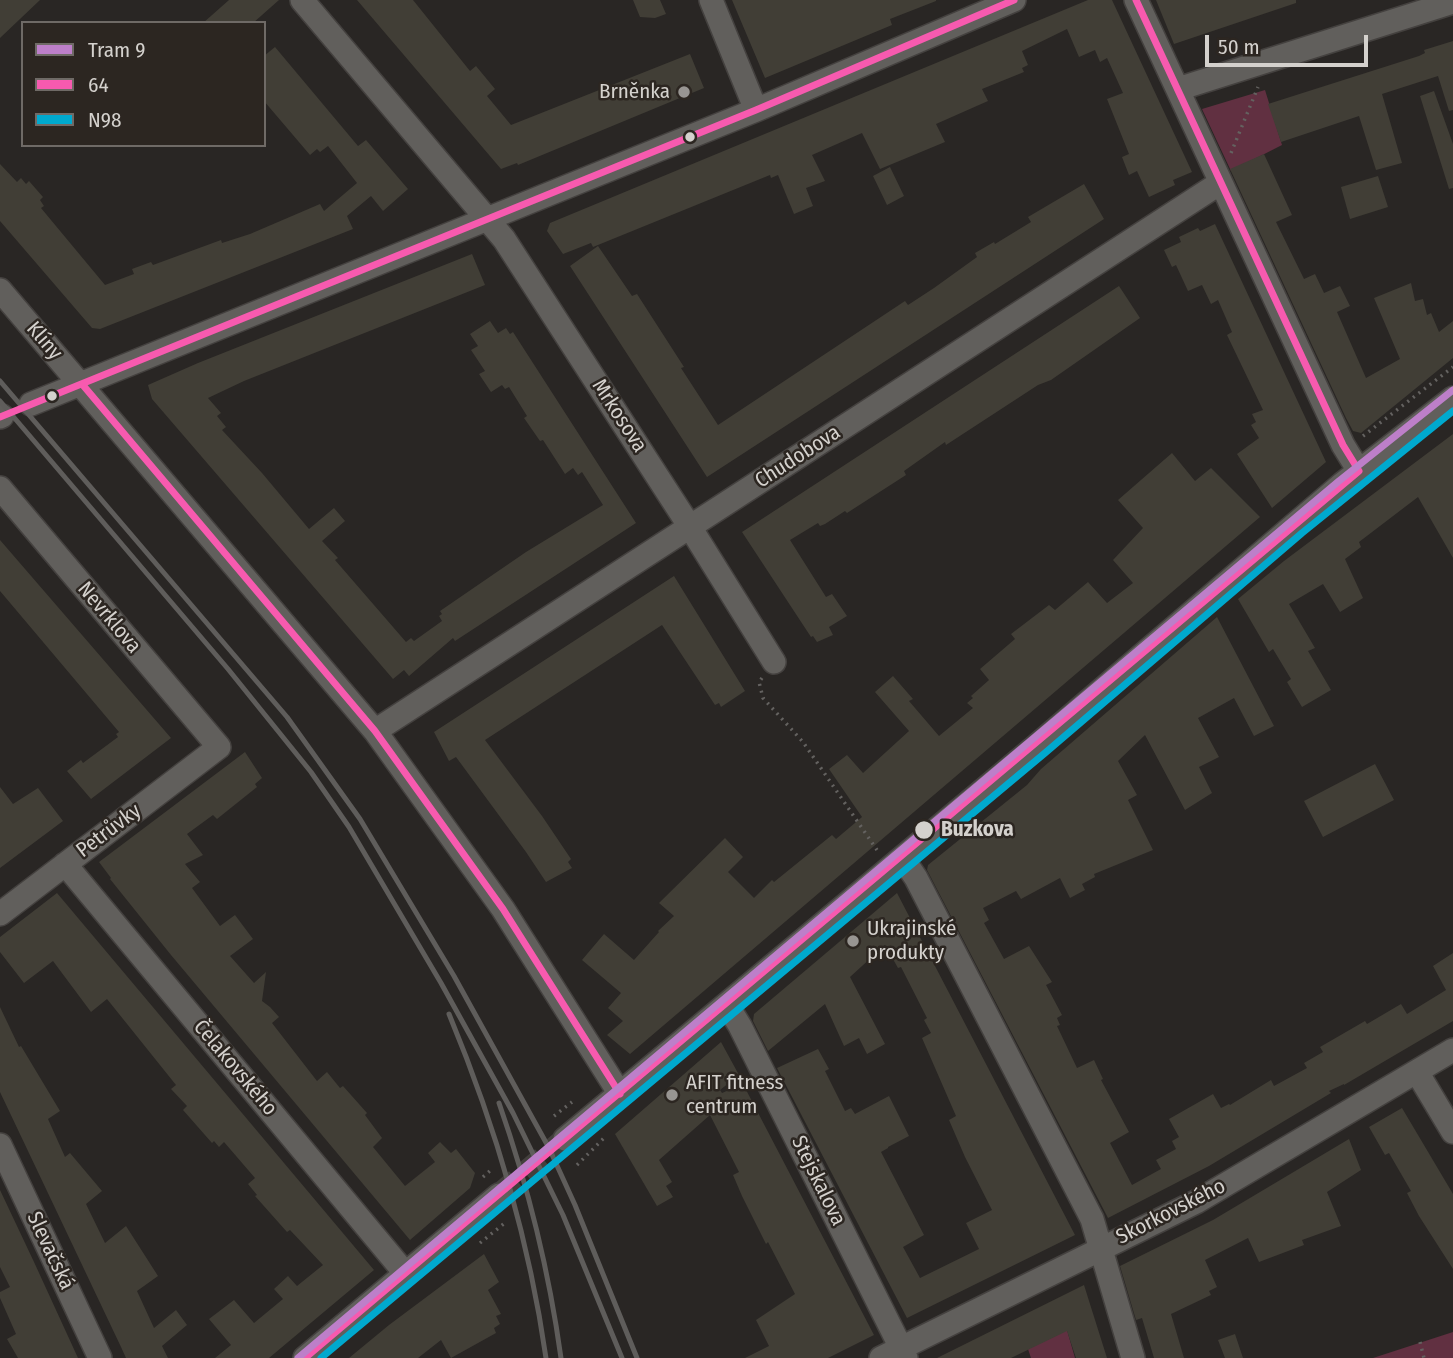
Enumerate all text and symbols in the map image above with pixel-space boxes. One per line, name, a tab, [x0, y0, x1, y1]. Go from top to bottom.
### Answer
legend	[21, 21, 266, 147]
scale bar	[1208, 21, 1371, 65]
text: 50 m	[1218, 34, 1260, 60]
text: Tram 9	[88, 37, 145, 63]
text: 64	[88, 72, 109, 98]
place label: Brněnka	[599, 79, 670, 105]
marker: Brněnka	[676, 84, 692, 100]
text: N98	[88, 107, 121, 133]
unlabelled marker	[683, 130, 697, 144]
street label: Klíny	[21, 317, 67, 365]
street label: Mrkosova	[586, 375, 652, 457]
unlabelled marker	[45, 389, 59, 403]
street label: Chudobova	[751, 420, 845, 494]
street label: Nevrklova	[72, 577, 146, 659]
street label: Petrůvky	[72, 799, 146, 863]
place label: Buzkova	[941, 817, 1014, 843]
marker: Buzkova	[913, 819, 935, 841]
place label: Ukrajinské produkty	[867, 916, 956, 966]
marker: Ukrajinské produkty	[845, 933, 861, 949]
street label: Čelakovského	[188, 1015, 282, 1121]
place label: AFIT fitness centrum	[686, 1070, 783, 1120]
marker: AFIT fitness centrum	[664, 1087, 680, 1103]
street label: Stejskalova	[785, 1132, 851, 1230]
street label: Skorkovského	[1112, 1174, 1230, 1250]
street label: Slevačská	[21, 1208, 79, 1294]

